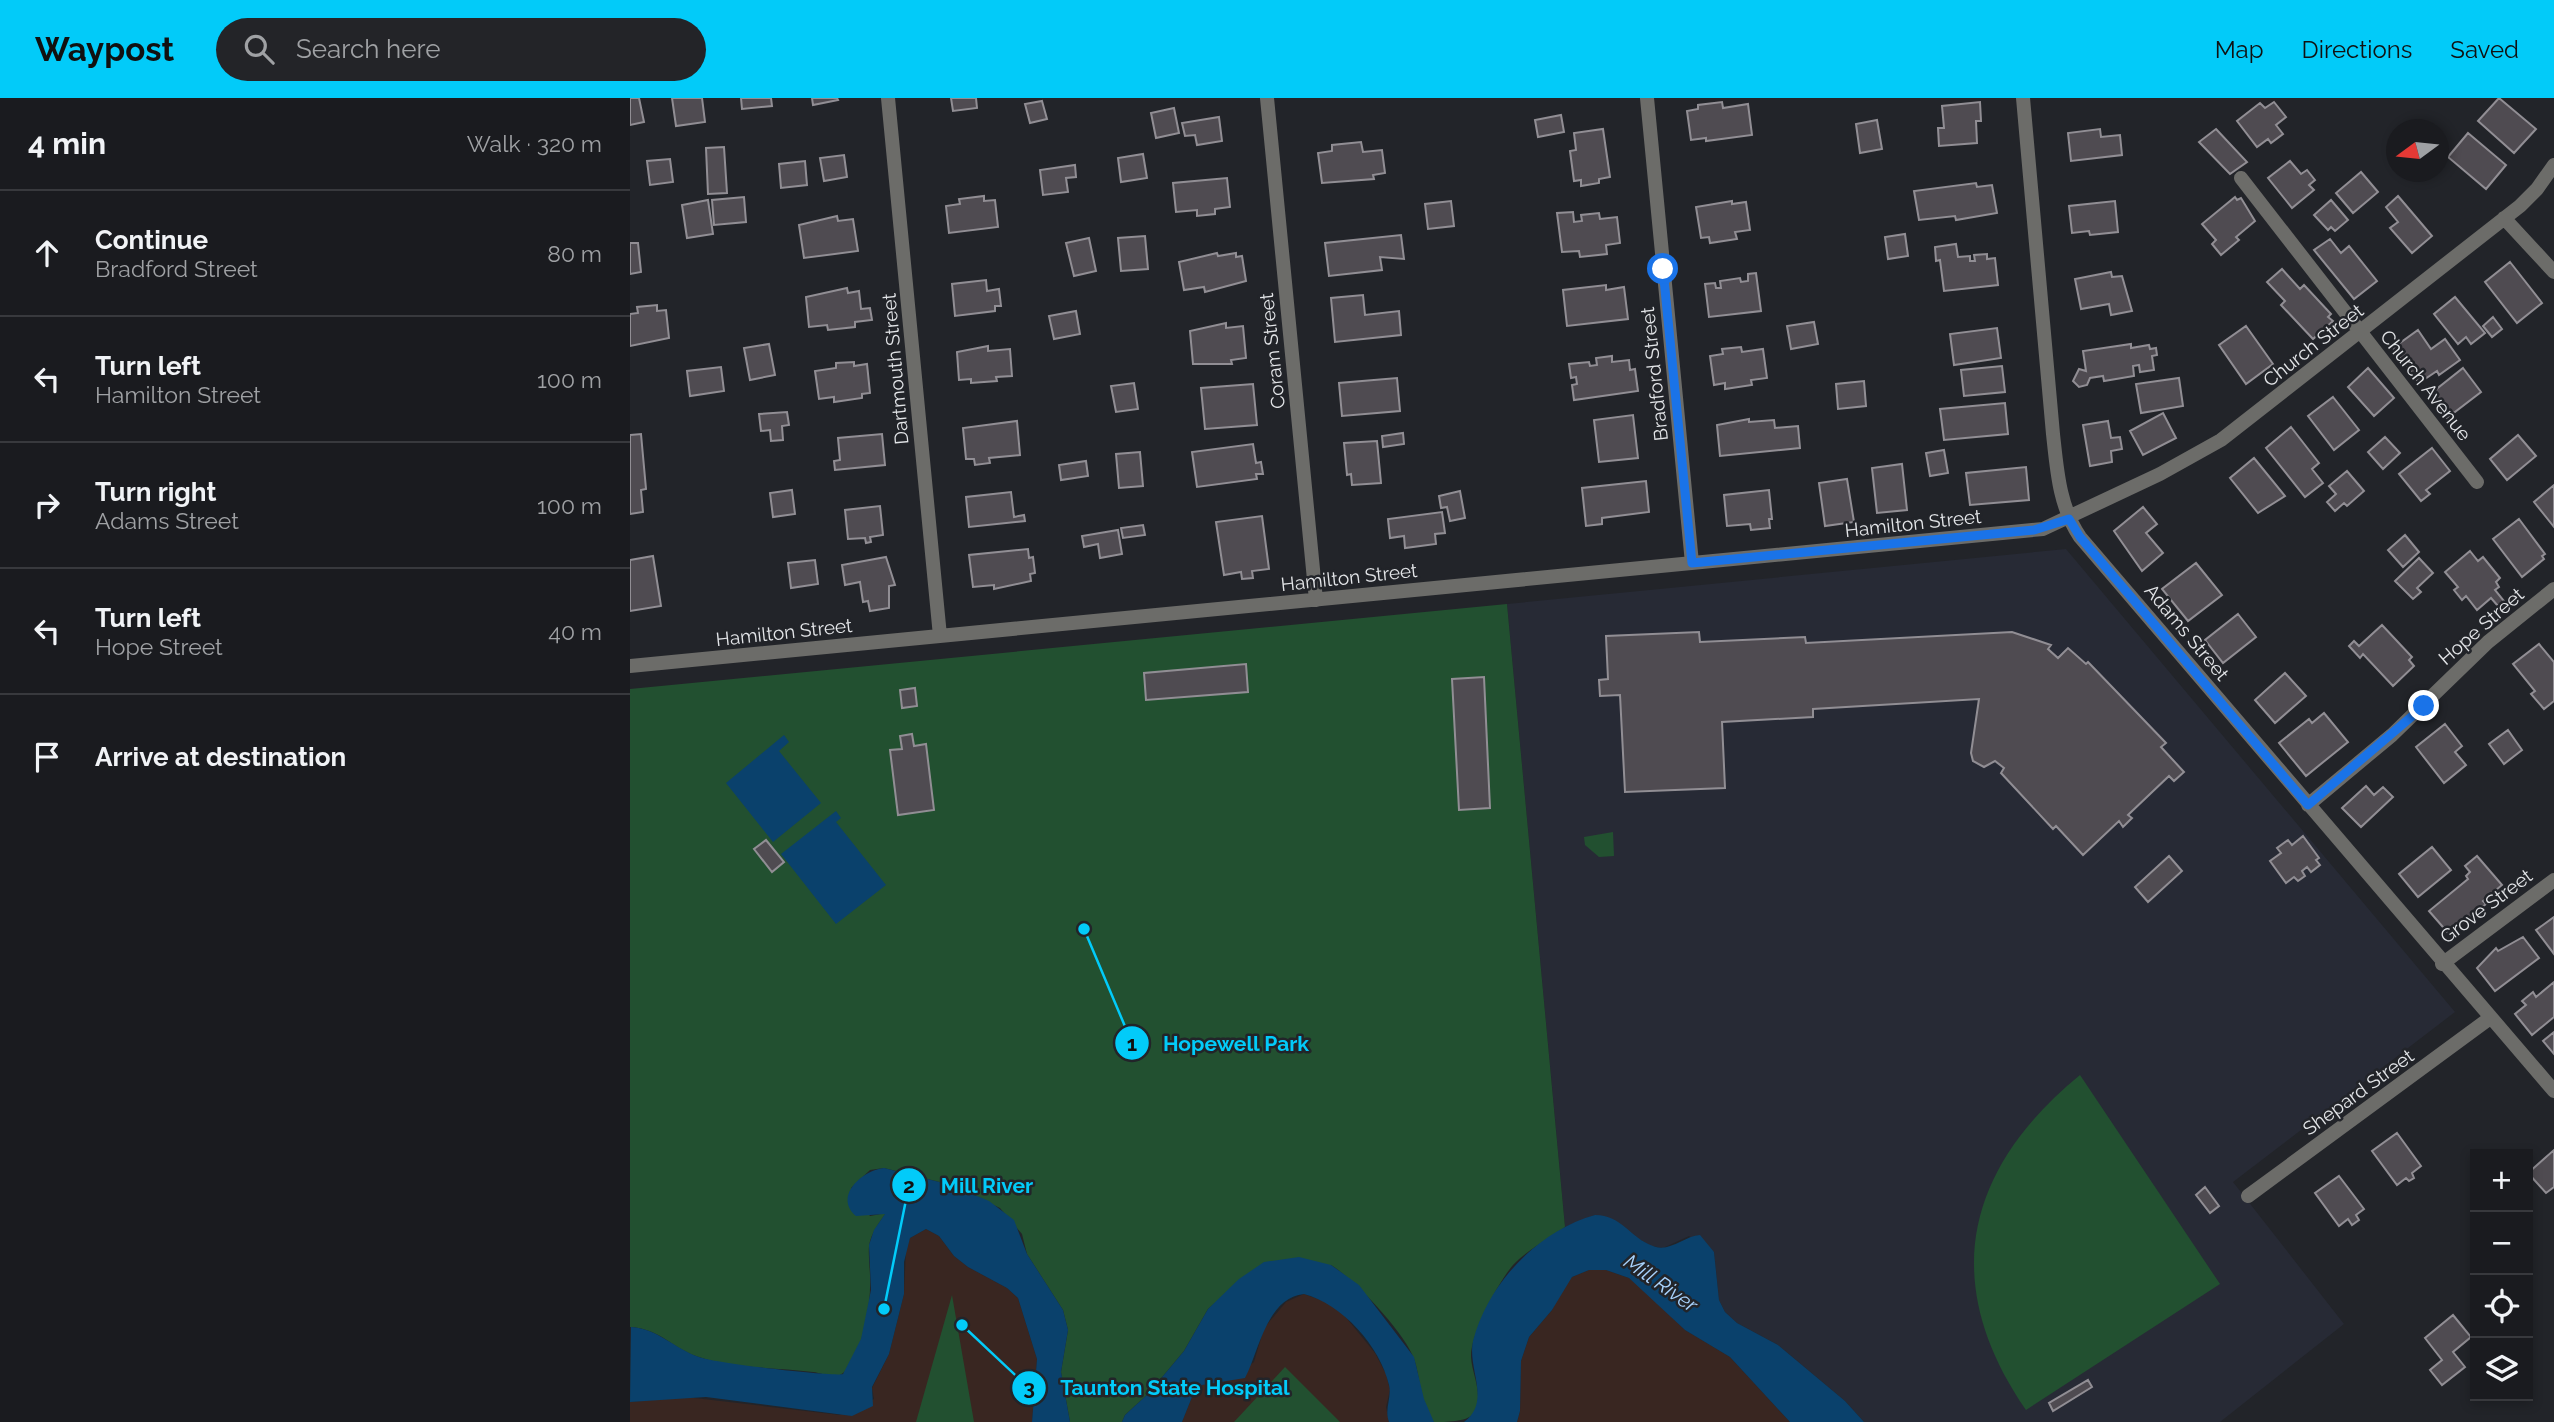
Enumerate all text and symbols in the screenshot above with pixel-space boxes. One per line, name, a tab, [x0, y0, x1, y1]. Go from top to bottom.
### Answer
search box	[216, 18, 706, 81]
text: Waypost	[35, 30, 174, 69]
icon: search	[240, 30, 278, 68]
text: Search here	[296, 34, 440, 64]
text: Map	[2215, 35, 2264, 64]
text: Directions	[2302, 35, 2412, 64]
text: Saved	[2450, 35, 2519, 64]
north arrow	[2386, 119, 2449, 182]
text: 4 min	[28, 126, 106, 161]
text: Walk · 320 m	[467, 130, 602, 157]
text: Continue	[95, 225, 208, 255]
icon: ahead	[28, 234, 66, 272]
text: 80 m	[547, 240, 602, 267]
route start	[1647, 253, 1678, 284]
text: Bradford Street	[95, 255, 258, 282]
street label: Coram Street	[1255, 291, 1289, 410]
street label: Dartmouth Street	[877, 292, 913, 446]
street label: Church Street	[2259, 299, 2368, 391]
street label: Bradford Street	[1636, 305, 1672, 442]
street label: Church Avenue	[2376, 325, 2476, 445]
text: Turn left	[95, 351, 201, 381]
icon: left	[28, 360, 66, 398]
text: 100 m	[537, 366, 602, 393]
text: Hamilton Street	[95, 381, 261, 408]
text: Turn right	[95, 477, 216, 507]
icon: right	[28, 486, 66, 524]
text: 100 m	[537, 492, 602, 519]
street label: Hamilton Street	[1844, 505, 1983, 541]
text: Adams Street	[95, 507, 239, 534]
street label: Hamilton Street	[1280, 559, 1419, 595]
street label: Adams Street	[2140, 579, 2234, 685]
street label: Hope Street	[2434, 583, 2529, 669]
text: Turn left	[95, 603, 201, 633]
icon: left	[28, 612, 66, 650]
street label: Hamilton Street	[715, 614, 854, 650]
text: 40 m	[548, 618, 602, 645]
text: Hope Street	[95, 633, 223, 660]
route end	[2408, 690, 2439, 721]
icon: arrive	[28, 738, 66, 776]
text: Arrive at destination	[95, 742, 346, 772]
street label: Grove Street	[2436, 864, 2537, 948]
callout: Hopewell Park	[1114, 1022, 1324, 1064]
text: 1	[1127, 1031, 1137, 1056]
text: Hopewell Park	[1163, 1031, 1309, 1056]
street label: Shepard Street	[2298, 1044, 2418, 1140]
map controls	[2470, 1149, 2533, 1401]
button: +	[2470, 1149, 2533, 1212]
callout: Mill River	[892, 1164, 1048, 1206]
text: 2	[903, 1173, 915, 1198]
text: Mill River	[941, 1173, 1033, 1198]
button: −	[2470, 1212, 2533, 1275]
water label: Mill River	[1619, 1249, 1703, 1318]
button: locate	[2470, 1275, 2533, 1338]
button: layers	[2470, 1338, 2533, 1401]
callout: Taunton State Hospital	[1012, 1367, 1304, 1409]
text: 3	[1023, 1375, 1035, 1400]
text: Taunton State Hospital	[1060, 1375, 1290, 1400]

